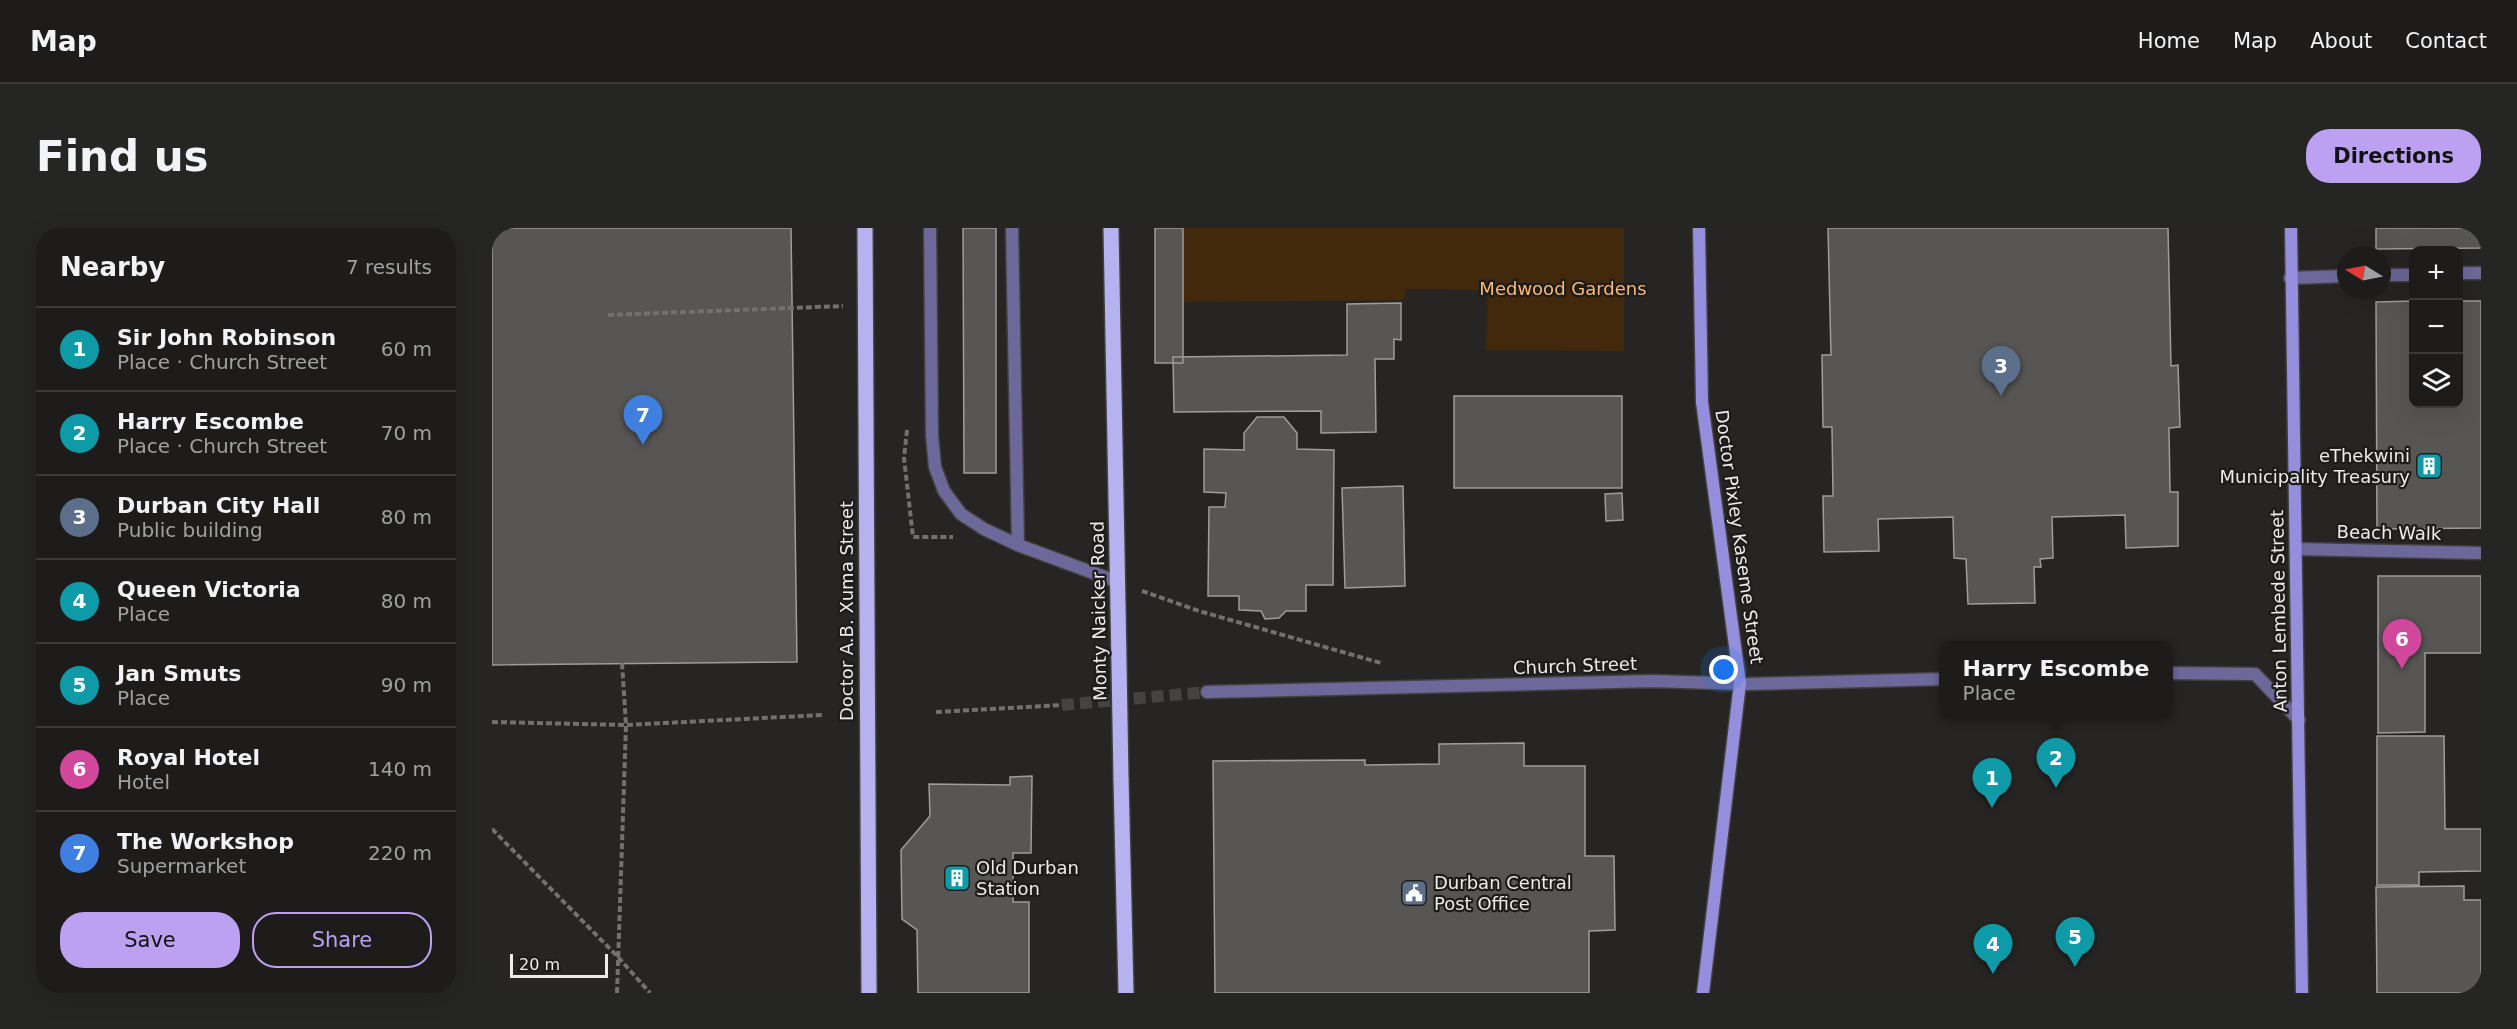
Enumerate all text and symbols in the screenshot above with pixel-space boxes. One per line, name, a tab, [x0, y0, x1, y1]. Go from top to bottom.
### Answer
text: Map	[30, 25, 97, 58]
text: Home	[2138, 29, 2200, 53]
text: Map	[2233, 29, 2277, 53]
text: About	[2310, 29, 2372, 53]
text: Contact	[2405, 29, 2487, 53]
button: Directions	[2306, 129, 2481, 183]
text: Find us	[36, 132, 209, 181]
north arrow	[2337, 246, 2391, 300]
map controls	[2409, 246, 2463, 408]
button: +	[2409, 246, 2463, 300]
text: Nearby	[60, 252, 165, 282]
text: 7 results	[346, 255, 432, 279]
park label: Medwood Gardens	[1479, 278, 1647, 299]
button: −	[2409, 300, 2463, 354]
text: Sir John Robinson	[117, 325, 336, 350]
text: 1	[73, 337, 86, 361]
text: 60 m	[381, 337, 432, 361]
pin: 3	[1982, 346, 2020, 396]
text: Place · Church Street	[117, 350, 327, 374]
button: layers	[2409, 354, 2463, 408]
pin: 7	[624, 396, 662, 445]
street label: Doctor Pixley Kaseme Street	[1711, 408, 1768, 665]
text: Harry Escombe	[117, 409, 304, 434]
text: 2	[73, 421, 86, 445]
text: 70 m	[381, 421, 432, 445]
text: Place · Church Street	[117, 434, 327, 458]
place label: eThekwini Municipality Treasury	[2220, 445, 2410, 487]
building icon: eThekwini Municipality Treasury	[2414, 451, 2444, 481]
text: Durban City Hall	[117, 493, 320, 518]
street label: Doctor A.B. Xuma Street	[836, 501, 857, 721]
text: 3	[73, 505, 86, 529]
text: 80 m	[381, 505, 432, 529]
street label: Anton Lembede Street	[2266, 510, 2291, 713]
text: Public building	[117, 518, 263, 542]
street label: Monty Naicker Road	[1086, 521, 1111, 701]
street label: Beach Walk	[2337, 521, 2442, 544]
text: Queen Victoria	[117, 577, 301, 602]
text: 4	[73, 589, 86, 613]
text: 80 m	[381, 589, 432, 613]
text: Place	[117, 602, 170, 626]
pin: 6	[2382, 620, 2422, 669]
popup	[1939, 641, 2173, 719]
street label: Church Street	[1513, 653, 1637, 678]
your location	[1709, 655, 1738, 684]
text: Harry Escombe	[1963, 656, 2149, 681]
text: Jan Smuts	[117, 661, 241, 686]
text: 5	[73, 673, 86, 697]
text: 90 m	[381, 673, 432, 697]
text: Place	[1963, 681, 2016, 705]
text: Place	[117, 686, 170, 710]
pin: 2	[2036, 738, 2076, 788]
text: Royal Hotel	[117, 745, 260, 770]
text: 6	[73, 757, 86, 781]
text: 140 m	[368, 757, 432, 781]
pin: 1	[1972, 758, 2012, 808]
text: Hotel	[117, 770, 170, 794]
text: The Workshop	[117, 829, 294, 854]
text: 7	[73, 841, 86, 865]
text: 220 m	[368, 841, 432, 865]
text: Supermarket	[117, 854, 246, 878]
place label: Old Durban Station	[976, 857, 1079, 899]
building icon: Old Durban Station	[942, 863, 972, 893]
place label: Durban Central Post Office	[1434, 872, 1572, 914]
public building icon: Durban Central Post Office	[1399, 878, 1429, 908]
button: Save	[60, 912, 240, 968]
button: Share	[252, 912, 432, 968]
pin: 5	[2056, 918, 2094, 967]
pin: 4	[1974, 924, 2012, 974]
scale bar	[510, 951, 608, 978]
text: 20 m	[519, 955, 560, 974]

